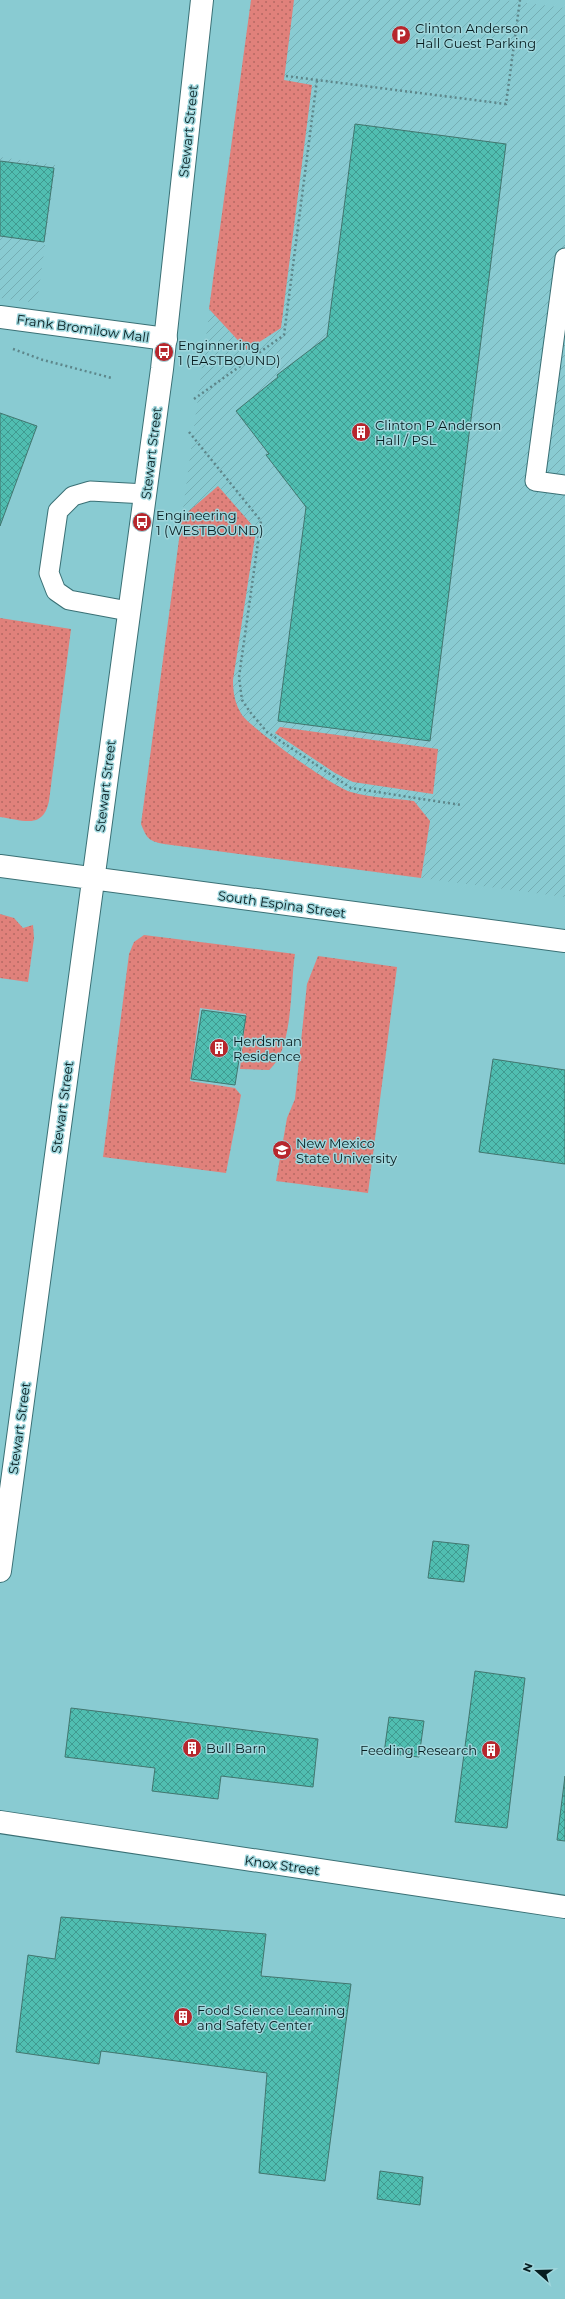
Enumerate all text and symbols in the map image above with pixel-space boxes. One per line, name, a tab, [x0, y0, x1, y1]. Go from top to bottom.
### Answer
place label: Clinton Anderson Hall Guest Parking	[415, 20, 536, 51]
parking icon: Clinton Anderson Hall Guest Parking	[390, 24, 412, 46]
street label: Stewart Street	[175, 84, 201, 178]
street label: Frank Bromilow Mall	[15, 311, 151, 345]
place label: Enginnering 1 (EASTBOUND)	[178, 337, 281, 368]
bus stop icon: Enginnering 1 (EASTBOUND)	[153, 341, 175, 363]
street label: Stewart Street	[137, 406, 165, 500]
place label: Clinton P Anderson Hall / PSL	[375, 417, 501, 448]
building icon: Clinton P Anderson Hall / PSL	[350, 421, 372, 443]
place label: Engineering 1 (WESTBOUND)	[156, 507, 263, 538]
bus stop icon: Engineering 1 (WESTBOUND)	[131, 511, 153, 533]
street label: Stewart Street	[91, 739, 119, 833]
street label: South Espina Street	[217, 887, 347, 921]
place label: Herdsman Residence	[233, 1033, 302, 1064]
building icon: Herdsman Residence	[208, 1037, 230, 1059]
street label: Stewart Street	[48, 1060, 76, 1154]
place label: New Mexico State University	[296, 1135, 398, 1166]
school or university icon: New Mexico State University	[271, 1139, 293, 1161]
street label: Stewart Street	[5, 1381, 33, 1475]
building icon: Bull Barn	[181, 1737, 203, 1759]
building icon: Feeding Research	[480, 1739, 502, 1761]
place label: Bull Barn	[206, 1740, 266, 1756]
place label: Feeding Research	[360, 1742, 477, 1758]
street label: Knox Street	[244, 1852, 320, 1878]
place label: Food Science Learning and Safety Center	[197, 2002, 345, 2033]
building icon: Food Science Learning and Safety Center	[172, 2006, 194, 2028]
north arrow	[517, 2251, 557, 2291]
text: N	[520, 2261, 536, 2274]

